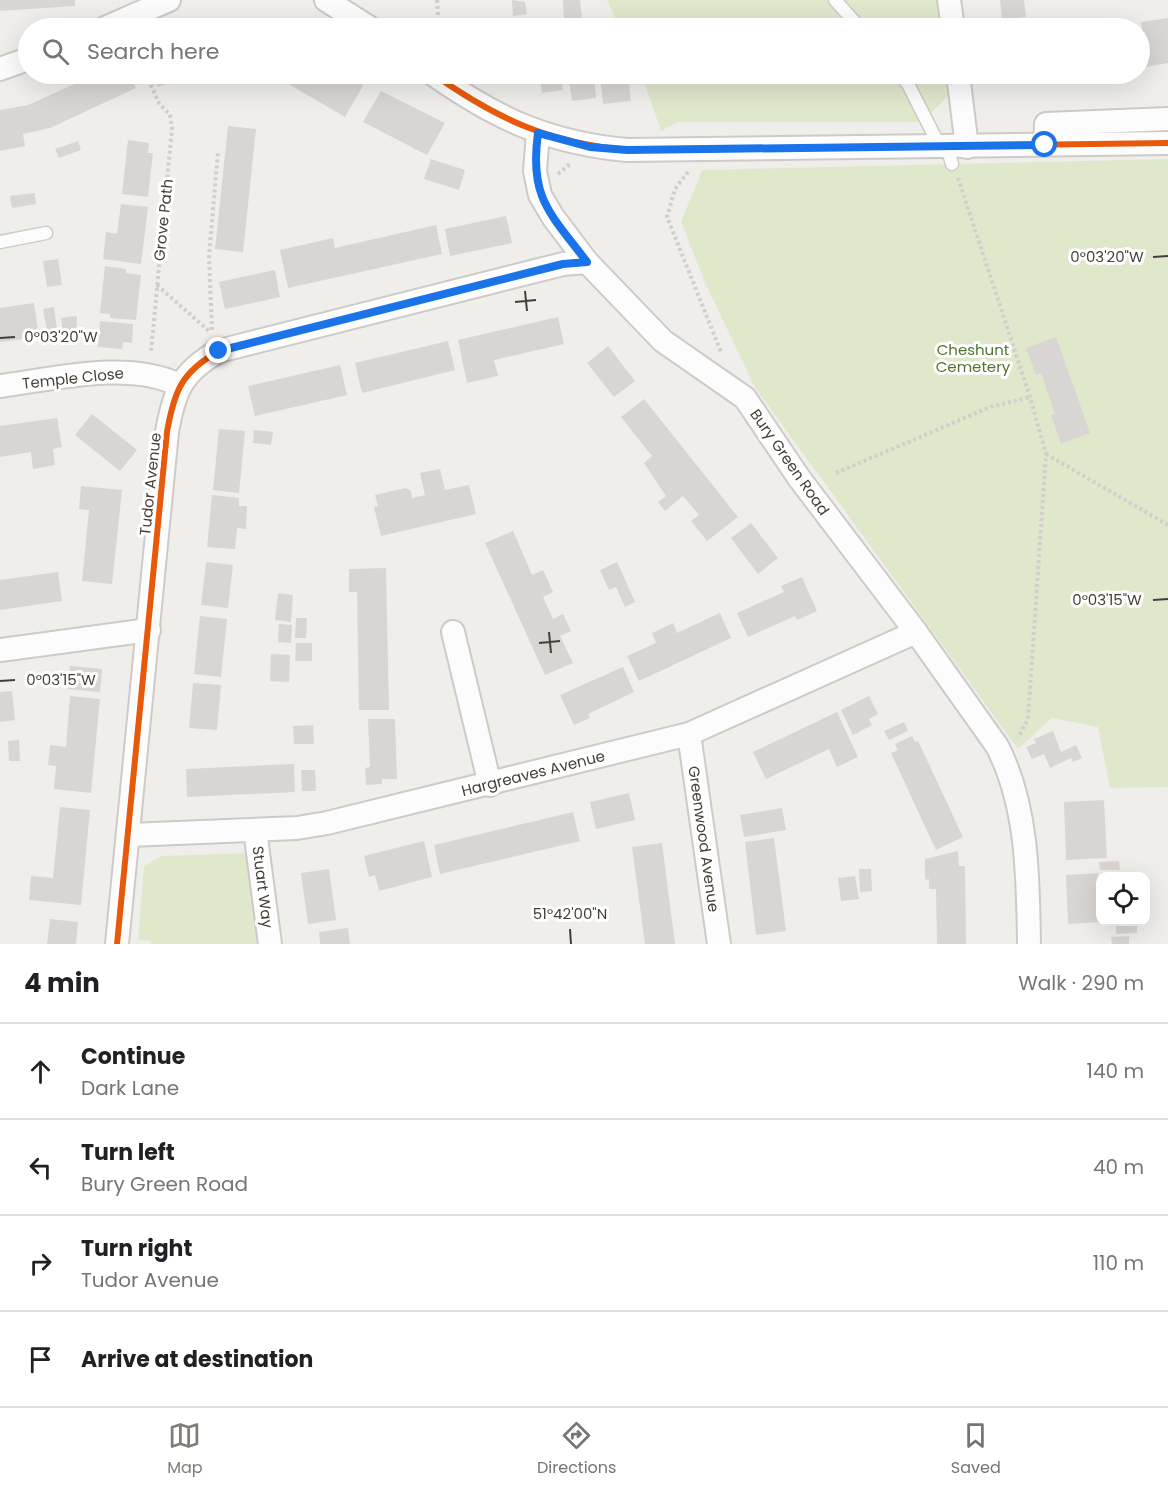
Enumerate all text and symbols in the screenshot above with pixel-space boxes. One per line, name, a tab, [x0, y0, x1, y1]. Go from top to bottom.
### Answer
search box	[18, 18, 1150, 84]
icon: search	[39, 35, 72, 68]
text: Search here	[87, 36, 220, 67]
route start	[1031, 131, 1057, 157]
street label: Grove Path	[148, 178, 178, 262]
text: 0°03'20"W	[1070, 246, 1144, 267]
text: 0°03'20"W	[24, 326, 98, 347]
route end	[205, 337, 231, 363]
park label: Cheshunt Cemetery	[936, 339, 1011, 377]
street label: Temple Close	[21, 362, 125, 394]
street label: Bury Green Road	[745, 405, 835, 519]
street label: Tudor Avenue	[134, 431, 166, 537]
text: 0°03'15"W	[1072, 589, 1142, 610]
text: 0°03'15"W	[26, 669, 96, 690]
street label: Hargreaves Avenue	[459, 745, 607, 801]
street label: Greenwood Avenue	[683, 765, 725, 913]
street label: Stuart Way	[248, 845, 279, 930]
map controls	[1096, 872, 1150, 926]
button: locate	[1096, 872, 1150, 926]
text: 51°42'00"N	[533, 903, 607, 924]
text: 4 min	[24, 965, 100, 1001]
text: Walk · 290 m	[1018, 969, 1144, 997]
text: Continue	[81, 1041, 185, 1072]
icon: ahead	[24, 1055, 57, 1088]
text: 140 m	[1087, 1057, 1144, 1085]
text: Dark Lane	[81, 1074, 179, 1102]
text: Turn left	[81, 1137, 175, 1168]
icon: left	[24, 1151, 57, 1184]
text: 40 m	[1093, 1153, 1144, 1181]
text: Bury Green Road	[81, 1170, 248, 1198]
text: Turn right	[81, 1233, 192, 1264]
icon: right	[24, 1247, 57, 1280]
text: 110 m	[1093, 1249, 1144, 1277]
text: Tudor Avenue	[81, 1266, 219, 1294]
icon: arrive	[24, 1343, 57, 1376]
text: Arrive at destination	[81, 1344, 313, 1375]
tab: Map	[167, 1419, 203, 1480]
tab: Directions	[537, 1419, 616, 1480]
tab: Saved	[951, 1419, 1001, 1480]

